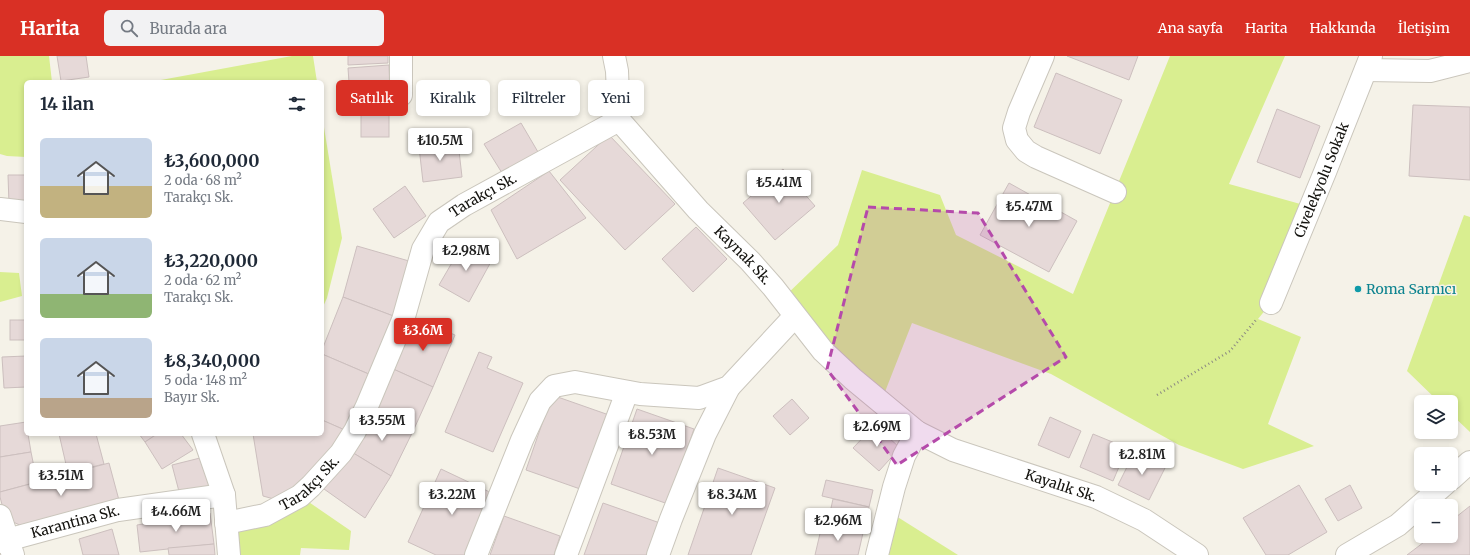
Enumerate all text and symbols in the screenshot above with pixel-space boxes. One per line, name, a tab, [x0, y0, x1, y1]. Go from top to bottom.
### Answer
search box	[104, 10, 384, 46]
text: Harita	[20, 16, 80, 40]
icon: search	[118, 17, 140, 39]
text: Burada ara	[150, 19, 227, 38]
text: Ana sayfa	[1158, 19, 1223, 37]
text: Harita	[1245, 19, 1287, 37]
text: Hakkında	[1309, 19, 1376, 37]
text: İletişim	[1398, 19, 1450, 37]
chip: Satılık	[336, 80, 408, 116]
chip: Kiralık	[416, 80, 490, 116]
chip: Filtreler	[498, 80, 580, 116]
chip: Yeni	[588, 80, 644, 116]
text: 14 ilan	[40, 93, 94, 115]
icon: filters	[286, 93, 308, 115]
street label: Civelekyolu Sokak	[1290, 119, 1353, 240]
pin: ₺10.5M	[407, 128, 473, 162]
text: ₺10.5M	[417, 132, 463, 149]
text: ₺3,600,000	[164, 150, 259, 172]
icon: home	[72, 154, 120, 202]
street label: Tarakçı Sk.	[446, 169, 520, 221]
pin: ₺5.41M	[746, 170, 812, 204]
text: 2 oda · 68 m²	[164, 172, 242, 189]
text: ₺5.41M	[756, 174, 802, 191]
text: Tarakçı Sk.	[164, 189, 233, 206]
pin: ₺5.47M	[996, 194, 1062, 228]
text: ₺5.47M	[1006, 198, 1052, 215]
street label: Kaynak Sk.	[711, 222, 776, 288]
pin: ₺2.98M	[433, 238, 499, 272]
text: ₺2.98M	[442, 242, 490, 259]
text: ₺3,220,000	[164, 250, 258, 272]
icon: home	[72, 254, 120, 302]
text: 2 oda · 62 m²	[164, 272, 241, 289]
place label: Roma Sarnıcı	[1366, 280, 1457, 298]
marker: Roma Sarnıcı	[1353, 284, 1363, 294]
text: Tarakçı Sk.	[164, 289, 233, 306]
pin: ₺3.6M	[395, 318, 451, 352]
text: ₺3.6M	[403, 322, 443, 339]
text: ₺8,340,000	[164, 350, 260, 372]
icon: home	[72, 354, 120, 402]
text: 5 oda · 148 m²	[164, 372, 247, 389]
text: Bayır Sk.	[164, 389, 220, 406]
map controls	[1414, 395, 1458, 543]
button: layers	[1414, 395, 1458, 439]
pin: ₺3.55M	[349, 408, 415, 442]
text: ₺3.55M	[359, 412, 405, 429]
pin: ₺2.69M	[844, 414, 910, 448]
text: ₺2.69M	[853, 418, 901, 435]
pin: ₺8.53M	[619, 422, 685, 456]
text: ₺8.53M	[628, 426, 676, 443]
pin: ₺2.81M	[1109, 442, 1175, 476]
text: ₺2.81M	[1119, 446, 1165, 463]
button: +	[1414, 447, 1458, 491]
street label: Tarakçı Sk.	[276, 452, 343, 514]
pin: ₺3.51M	[28, 463, 94, 497]
street label: Kayalık Sk.	[1023, 465, 1099, 506]
text: ₺3.51M	[38, 467, 84, 484]
pin: ₺3.22M	[419, 482, 485, 516]
pin: ₺8.34M	[699, 482, 765, 516]
text: ₺3.22M	[428, 486, 476, 503]
text: ₺8.34M	[707, 486, 757, 503]
pin: ₺4.66M	[143, 499, 209, 533]
button: −	[1414, 499, 1458, 543]
street label: Karantina Sk.	[29, 501, 122, 542]
text: ₺4.66M	[151, 503, 201, 520]
pin: ₺2.96M	[805, 508, 871, 542]
text: ₺2.96M	[814, 512, 862, 529]

